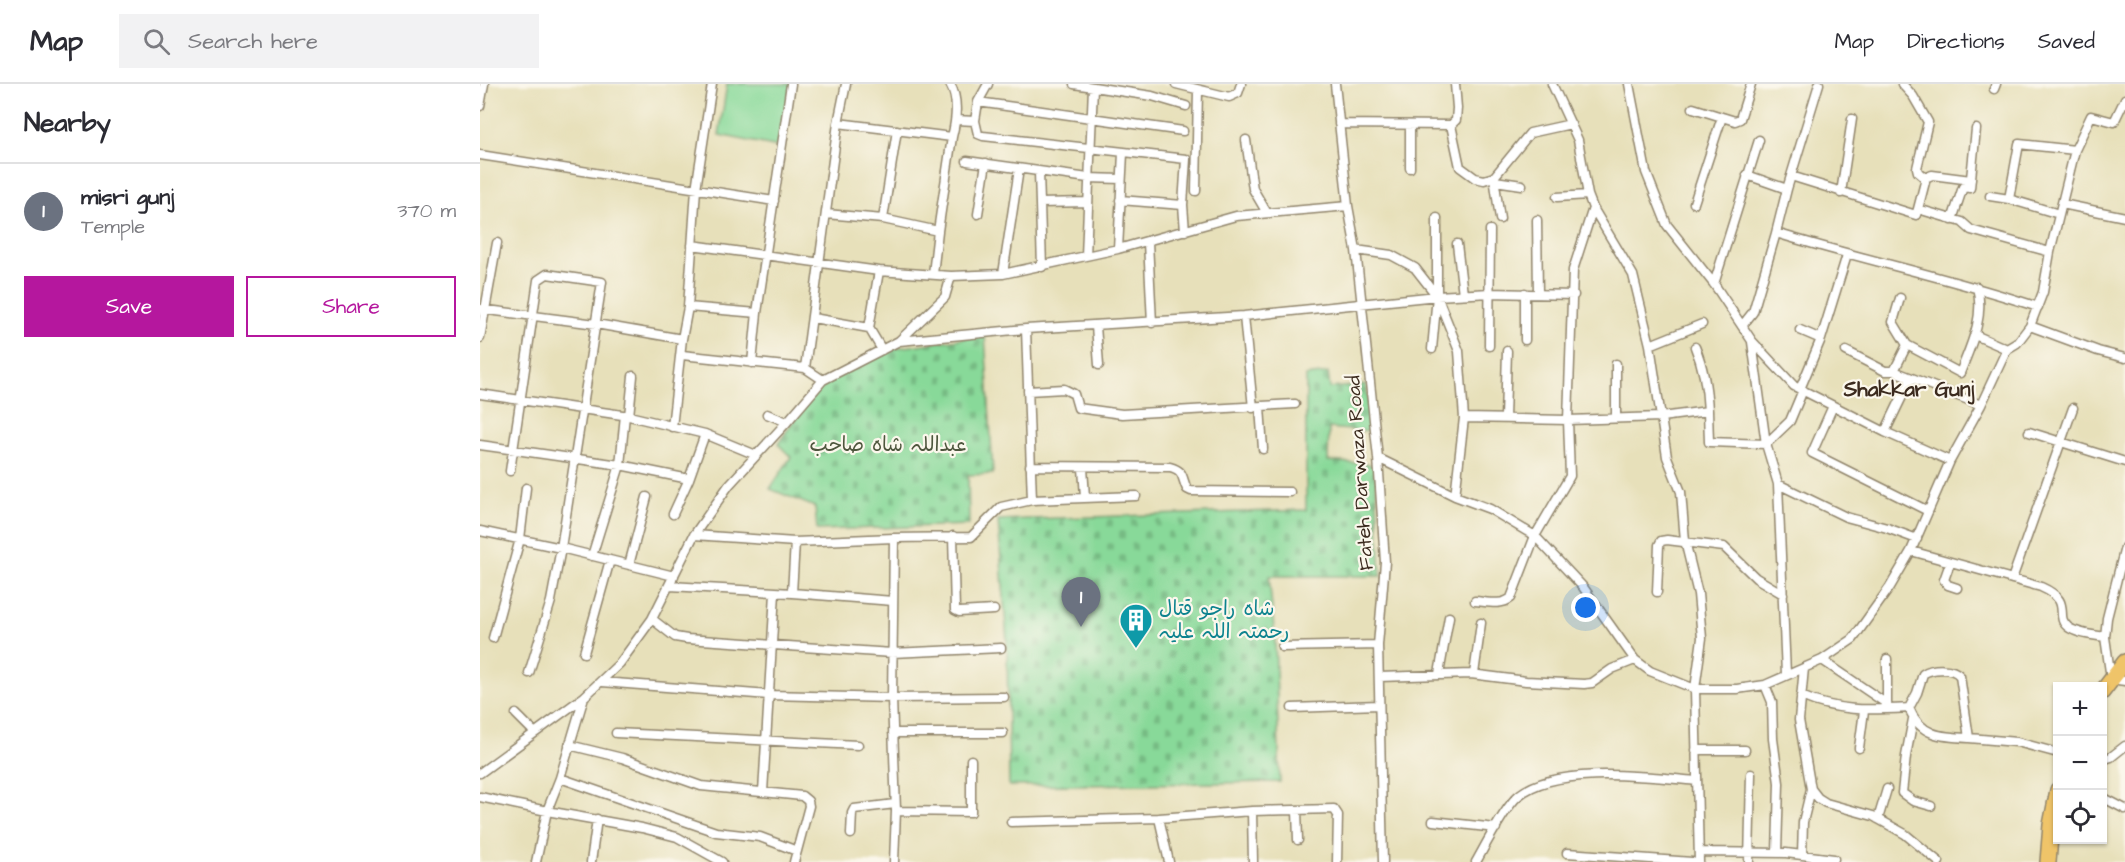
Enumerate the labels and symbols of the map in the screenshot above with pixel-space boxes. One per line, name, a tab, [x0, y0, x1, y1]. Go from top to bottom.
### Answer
street label: Fateh Darwaza Road	[1339, 374, 1381, 571]
district label: Shakkar Gunj	[1843, 375, 1975, 405]
park label: عبداللہ شاہ صاحب	[810, 431, 966, 459]
pin: 1	[1062, 578, 1100, 627]
your location	[1571, 593, 1600, 622]
place label: شاہ راجو قتال رحمتہ اللہ علیہ	[1159, 595, 1289, 646]
building icon: شاہ راجو قتال رحمتہ اللہ علیہ	[1118, 602, 1154, 649]

